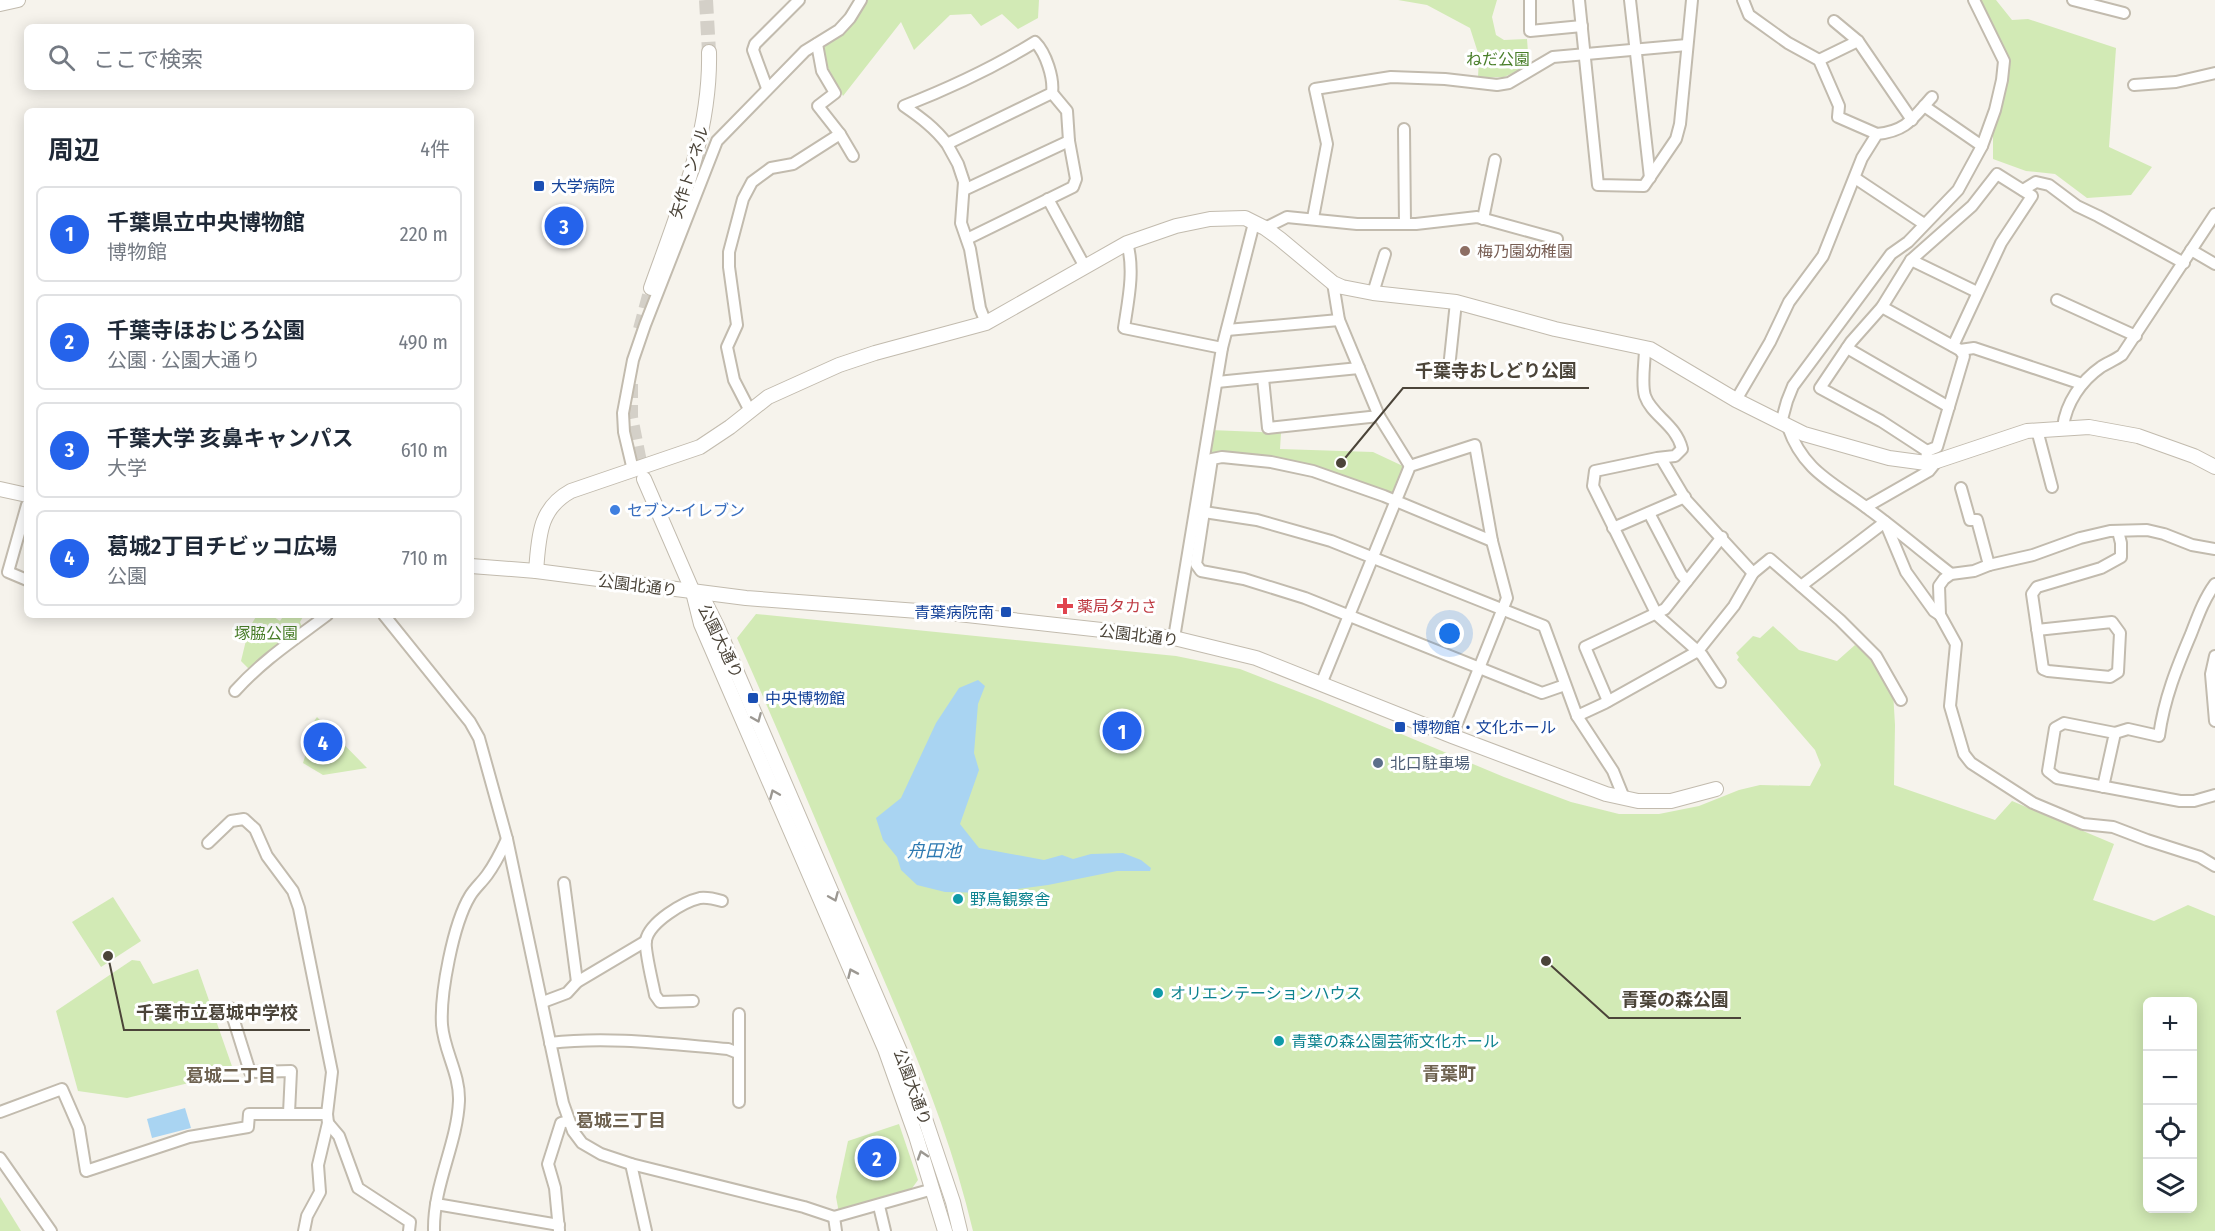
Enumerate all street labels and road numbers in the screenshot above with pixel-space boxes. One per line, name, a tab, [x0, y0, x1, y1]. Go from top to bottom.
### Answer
street label: 矢作トンネル	[666, 124, 713, 221]
street label: 公園北通り	[597, 571, 679, 600]
street label: 公園大通り	[694, 601, 747, 681]
street label: 公園北通り	[1098, 621, 1180, 650]
street label: 公園大通り	[890, 1046, 935, 1128]

